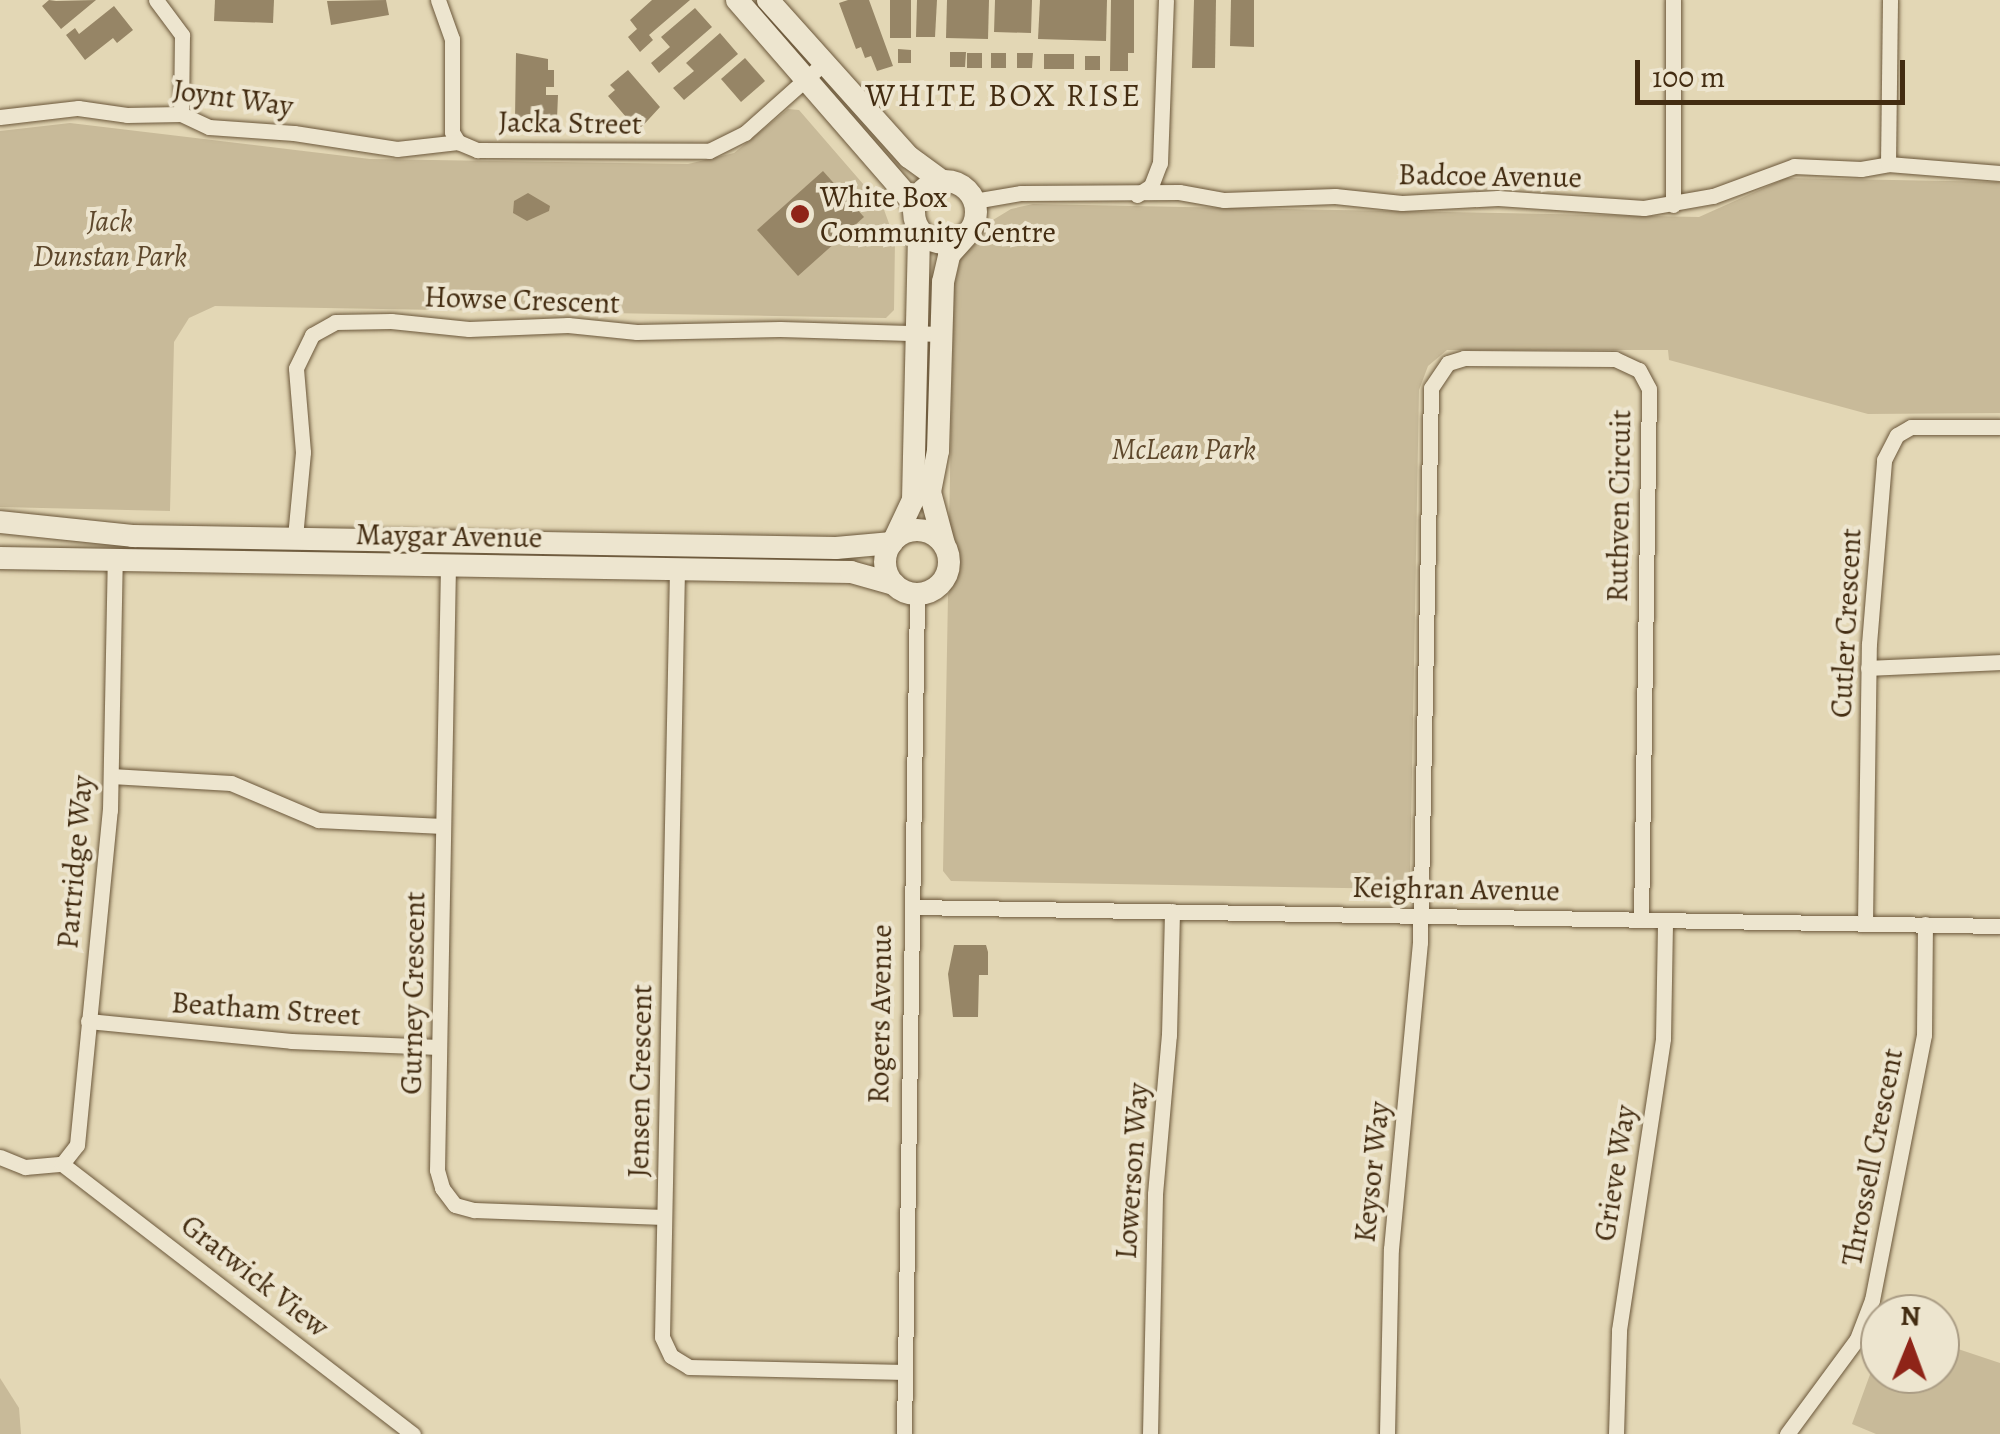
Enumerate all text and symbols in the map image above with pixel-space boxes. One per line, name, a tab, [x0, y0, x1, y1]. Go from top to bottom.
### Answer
scale bar	[1640, 40, 1910, 102]
text: 100 m	[1652, 57, 1725, 97]
street label: Joynt Way	[171, 72, 295, 124]
district label: WHITE BOX RISE	[865, 76, 1143, 114]
street label: Jacka Street	[498, 104, 642, 142]
street label: Badcoe Avenue	[1398, 156, 1582, 196]
place label: White Box Community Centre	[820, 179, 1056, 250]
park label: Jack Dunstan Park	[33, 203, 187, 274]
marker: White Box Community Centre	[789, 203, 811, 225]
street label: Howse Crescent	[423, 279, 621, 321]
street label: Ruthven Circuit	[1599, 409, 1639, 603]
park label: McLean Park	[1112, 431, 1256, 467]
street label: Maygar Avenue	[355, 516, 543, 556]
street label: Cutler Crescent	[1823, 527, 1869, 719]
street label: Partridge Way	[49, 774, 101, 950]
street label: Keighran Avenue	[1352, 869, 1560, 909]
street label: Gurney Crescent	[393, 891, 433, 1095]
street label: Rogers Avenue	[860, 924, 900, 1104]
street label: Beatham Street	[170, 984, 362, 1034]
street label: Jensen Crescent	[620, 984, 660, 1178]
street label: Throssell Crescent	[1833, 1045, 1911, 1269]
street label: Lowerson Way	[1108, 1081, 1156, 1261]
street label: Keysor Way	[1347, 1100, 1397, 1244]
street label: Grieve Way	[1586, 1102, 1644, 1244]
street label: Gratwick View	[174, 1207, 336, 1345]
north arrow	[1860, 1294, 1960, 1394]
text: N	[1900, 1297, 1921, 1335]

